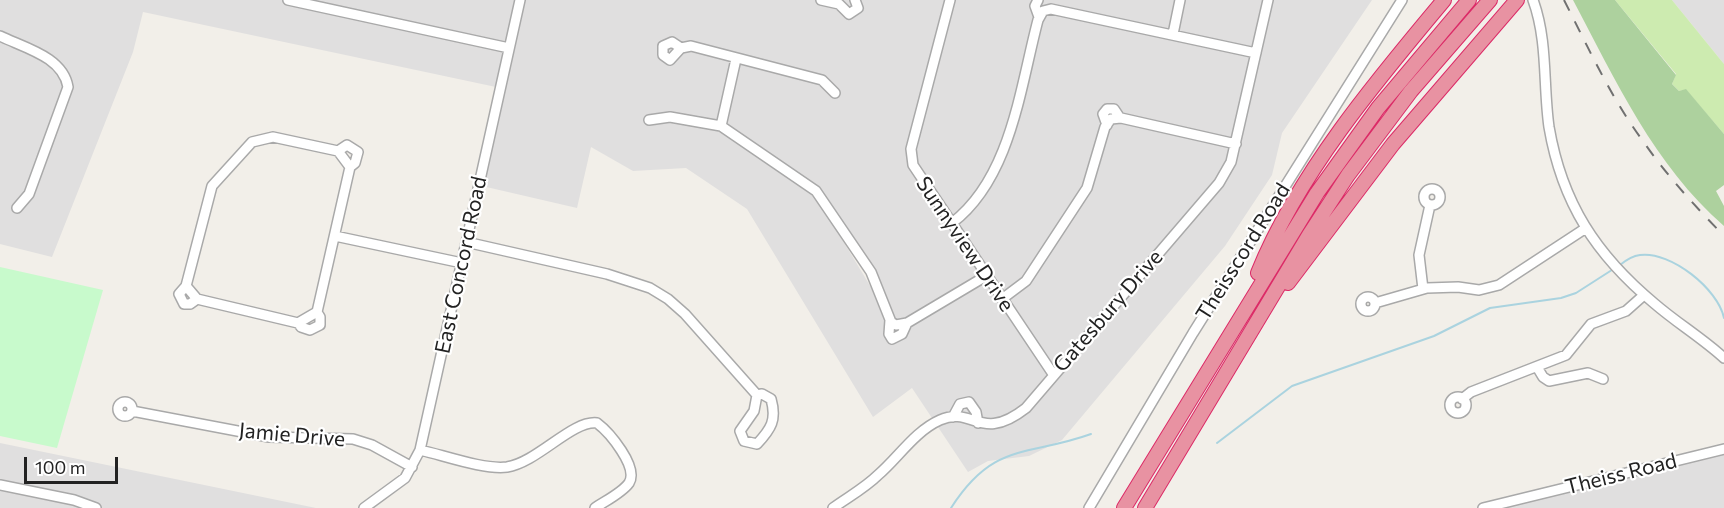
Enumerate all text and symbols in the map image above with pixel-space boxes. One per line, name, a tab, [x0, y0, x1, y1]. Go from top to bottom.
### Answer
street label: Sunnyview Drive	[911, 172, 1019, 316]
street label: East Concord Road	[430, 174, 492, 356]
street label: Theisscord Road	[1191, 179, 1295, 325]
street label: Gatesbury Drive	[1048, 245, 1168, 377]
street label: Jamie Drive	[238, 418, 346, 452]
scale bar	[27, 445, 122, 483]
street label: Theiss Road	[1563, 448, 1679, 500]
text: 100 m	[35, 456, 85, 478]

